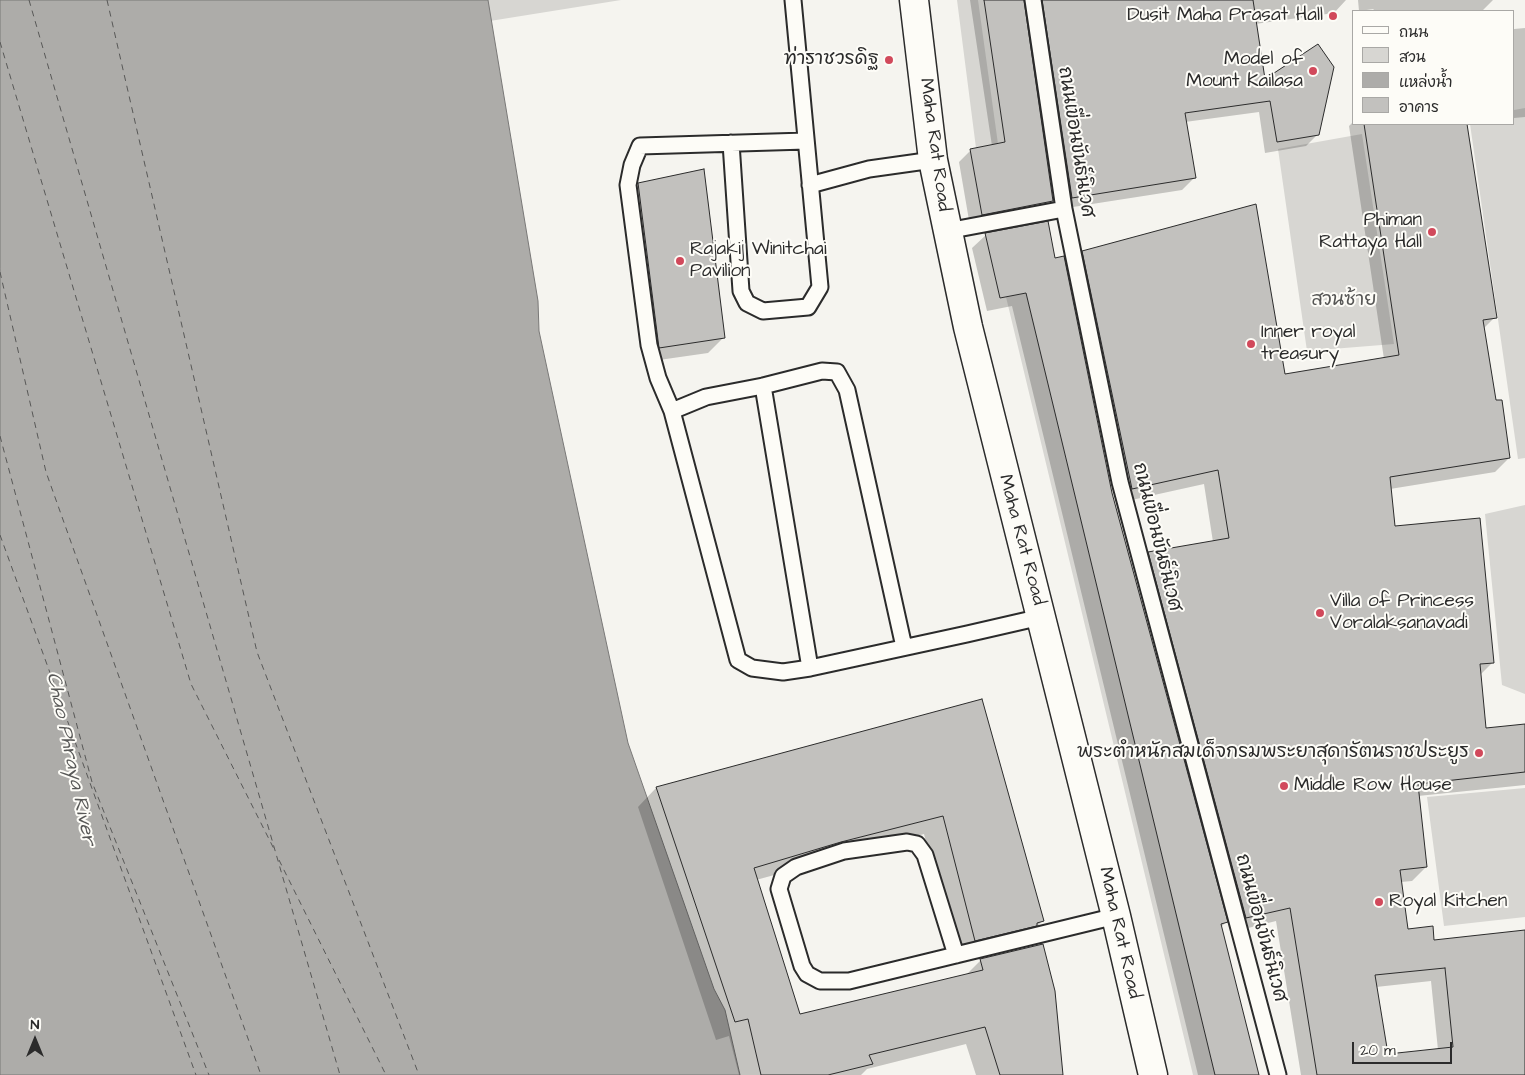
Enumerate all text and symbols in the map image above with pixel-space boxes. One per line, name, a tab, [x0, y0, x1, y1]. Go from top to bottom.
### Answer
place label: Dusit Maha Prasat Hall	[1127, 5, 1323, 27]
marker: Dusit Maha Prasat Hall	[1327, 10, 1339, 22]
legend	[1352, 10, 1515, 125]
text: ถนน	[1399, 22, 1428, 43]
text: สวน	[1399, 47, 1426, 68]
place label: ท่าราชวรดิฐ	[784, 49, 879, 71]
place label: Model of Mount Kailasa	[1186, 49, 1303, 93]
marker: ท่าราชวรดิฐ	[883, 54, 895, 66]
street label: ถนนเขื่อนขันธ์นิเวศ	[1052, 65, 1098, 219]
marker: Model of Mount Kailasa	[1307, 65, 1319, 77]
text: แหล่งน้ำ	[1399, 72, 1453, 93]
street label: Maha Rat Road	[913, 77, 955, 213]
text: อาคาร	[1399, 97, 1439, 118]
place label: Phiman Rattaya Hall	[1319, 210, 1422, 254]
marker: Phiman Rattaya Hall	[1426, 226, 1438, 238]
place label: Rajakij Winitchai Pavilion	[690, 239, 827, 283]
marker: Rajakij Winitchai Pavilion	[674, 255, 686, 267]
park label: สวนซ้าย	[1311, 290, 1377, 312]
place label: Inner royal treasury	[1261, 322, 1355, 366]
marker: Inner royal treasury	[1245, 338, 1257, 350]
street label: ถนนเขื่อนขันธ์นิเวศ	[1127, 460, 1185, 614]
street label: Maha Rat Road	[993, 472, 1049, 608]
place label: Villa of Princess Voralaksanavadi	[1330, 591, 1474, 635]
marker: Villa of Princess Voralaksanavadi	[1314, 607, 1326, 619]
water label: Chao Phraya River	[40, 670, 100, 848]
place label: พระตำหนักสมเด็จกรมพระยาสุดารัตนราชประยูร	[1077, 742, 1469, 764]
marker: พระตำหนักสมเด็จกรมพระยาสุดารัตนราชประยูร	[1473, 747, 1485, 759]
place label: Middle Row House	[1294, 775, 1452, 797]
marker: Middle Row House	[1278, 780, 1290, 792]
street label: ถนนเขื่อนขันธ์นิเวศ	[1229, 852, 1291, 1004]
street label: Maha Rat Road	[1093, 865, 1145, 1001]
place label: Royal Kitchen	[1389, 891, 1507, 913]
marker: Royal Kitchen	[1373, 896, 1385, 908]
north arrow	[10, 1015, 60, 1065]
text: N	[31, 1015, 39, 1035]
scale bar	[1355, 1032, 1455, 1064]
text: 20 m	[1360, 1040, 1396, 1061]

